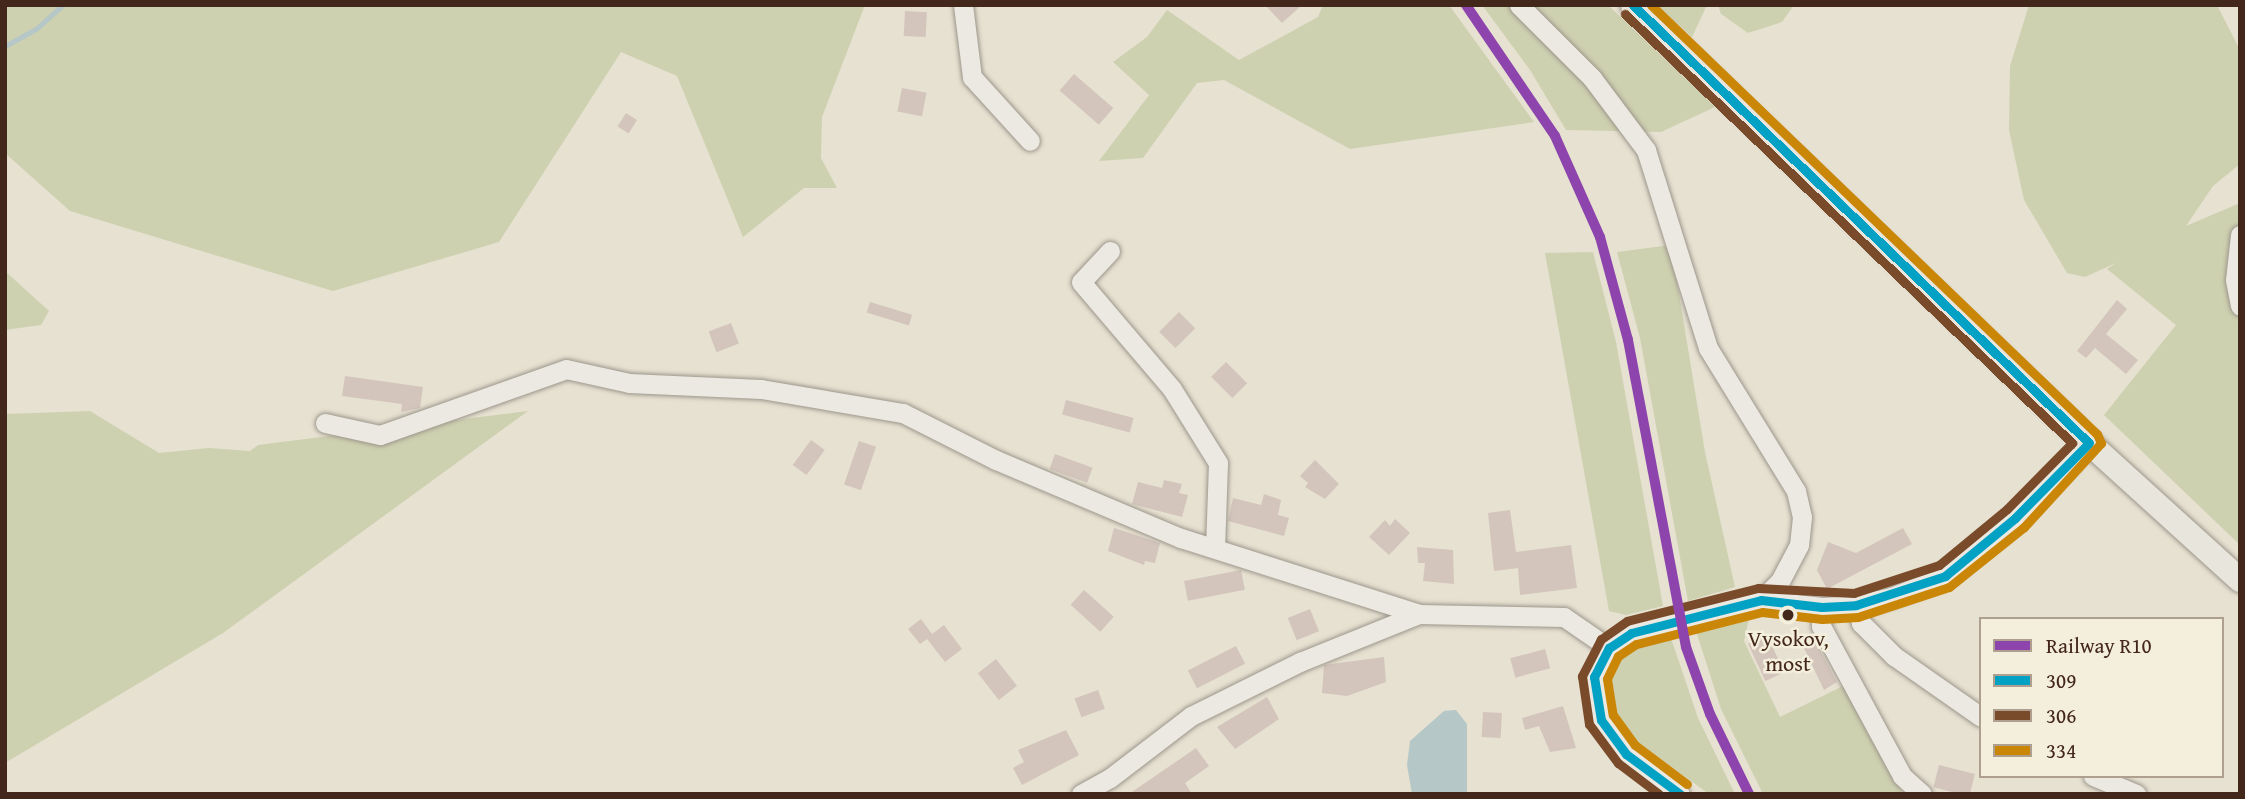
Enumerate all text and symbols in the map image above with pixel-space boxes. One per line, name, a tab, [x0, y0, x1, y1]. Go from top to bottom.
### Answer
marker: Vysokov, most	[1781, 608, 1795, 622]
legend	[1979, 617, 2224, 778]
place label: Vysokov, most	[1748, 625, 1828, 676]
text: Railway R10	[2046, 630, 2152, 661]
text: 309	[2046, 665, 2076, 696]
text: 306	[2046, 700, 2076, 731]
text: 334	[2046, 735, 2076, 766]

